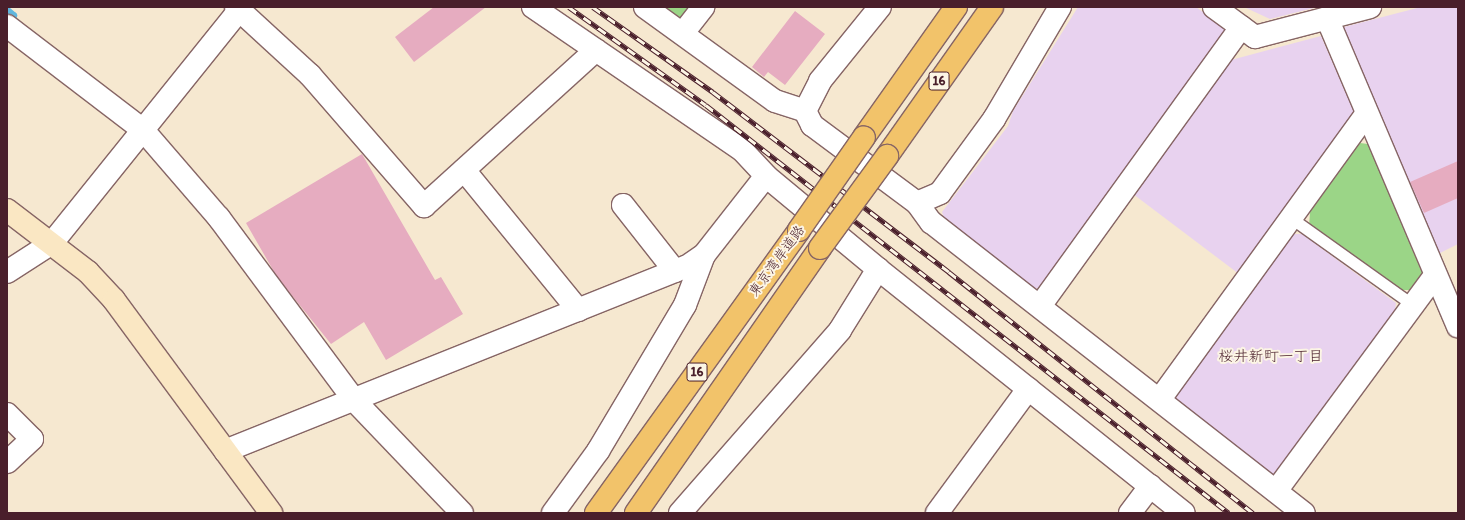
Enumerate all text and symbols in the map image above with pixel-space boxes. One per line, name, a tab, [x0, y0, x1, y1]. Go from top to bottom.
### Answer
road number: 16	[928, 70, 950, 92]
street label: 東京湾岸道路	[746, 222, 808, 300]
district label: 桜井新町一丁目	[1219, 348, 1323, 366]
road number: 16	[686, 361, 708, 383]

